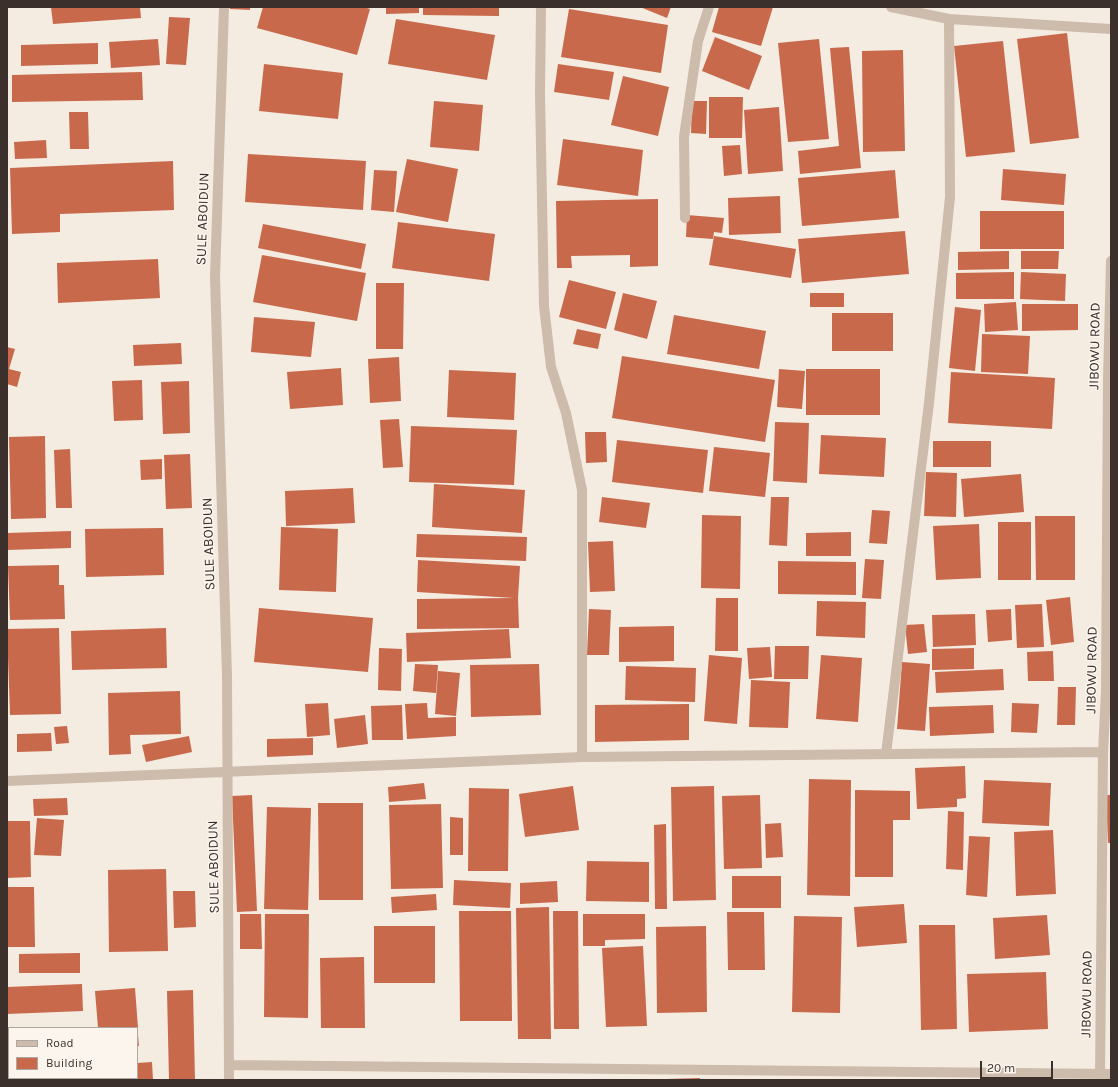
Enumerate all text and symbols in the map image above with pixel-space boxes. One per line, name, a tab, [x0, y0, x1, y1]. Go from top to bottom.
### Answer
street label: SULE ABOIDUN	[193, 172, 213, 266]
street label: JIBOWU ROAD	[1086, 302, 1104, 390]
street label: SULE ABOIDUN	[199, 497, 219, 591]
street label: JIBOWU ROAD	[1083, 626, 1101, 714]
street label: SULE ABOIDUN	[205, 820, 223, 914]
street label: JIBOWU ROAD	[1078, 950, 1096, 1038]
legend	[8, 1027, 138, 1079]
text: Road	[46, 1036, 74, 1050]
scale bar	[982, 1053, 1055, 1079]
text: Building	[46, 1056, 92, 1070]
text: 20 m	[987, 1061, 1015, 1075]

